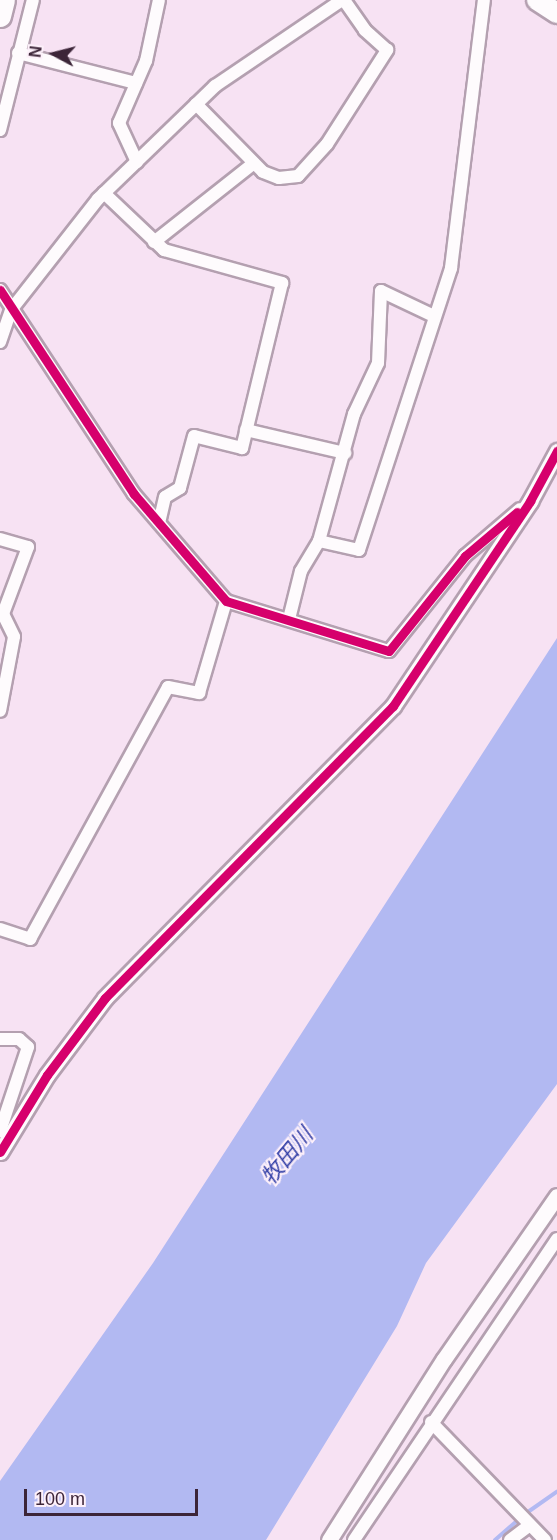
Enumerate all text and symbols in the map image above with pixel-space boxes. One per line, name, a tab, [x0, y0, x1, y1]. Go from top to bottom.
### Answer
north arrow	[24, 24, 84, 84]
text: N	[26, 45, 45, 59]
water label: 牧田川	[256, 1122, 318, 1190]
scale bar	[27, 1477, 201, 1515]
text: 100 m	[35, 1489, 85, 1509]

